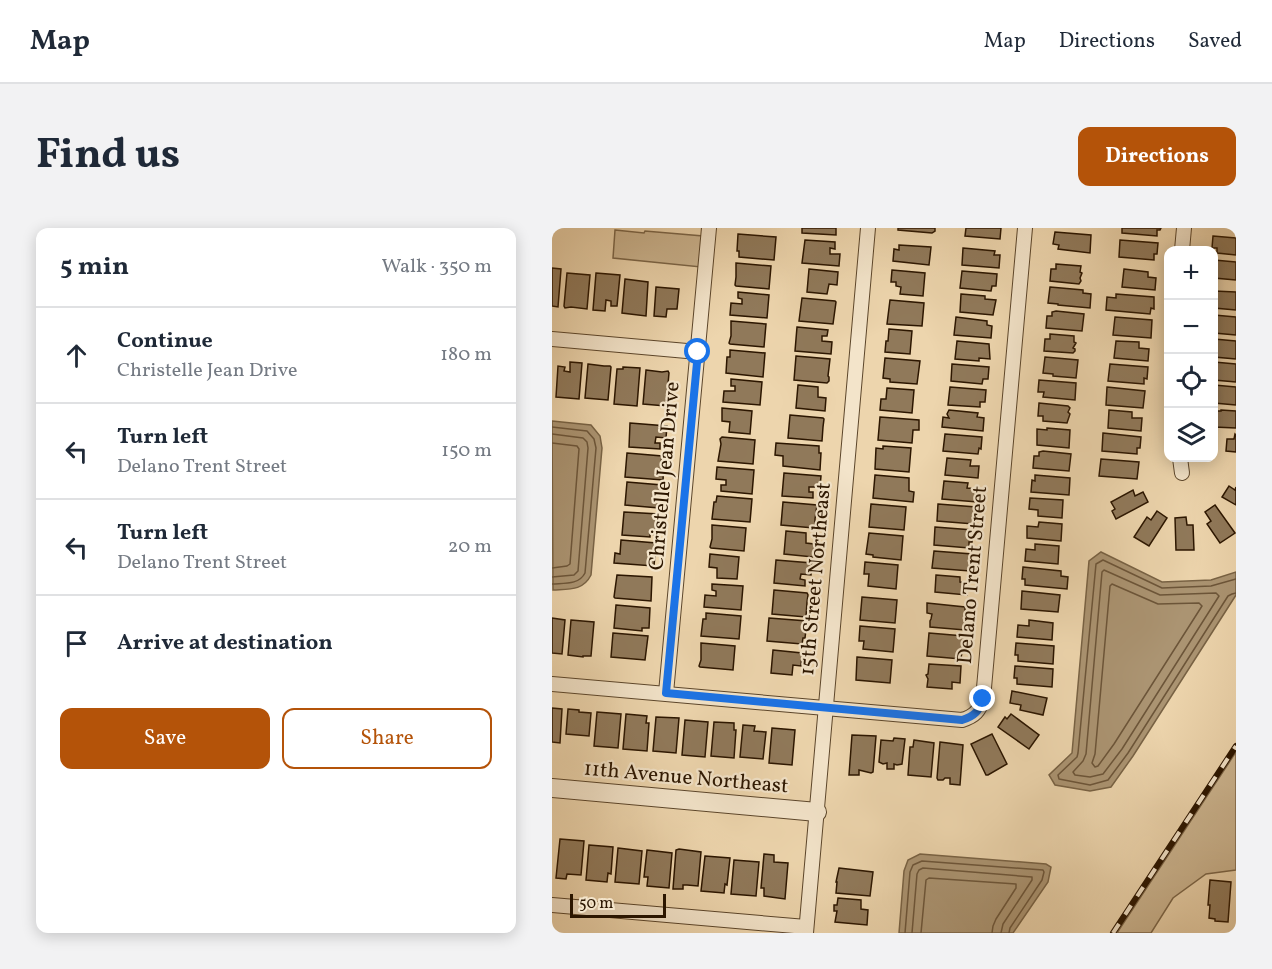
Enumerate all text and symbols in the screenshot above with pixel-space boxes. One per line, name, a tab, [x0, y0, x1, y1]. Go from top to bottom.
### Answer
text: Map	[30, 22, 90, 61]
text: Map	[984, 27, 1026, 56]
text: Directions	[1059, 27, 1155, 56]
text: Saved	[1188, 27, 1242, 56]
text: Find us	[36, 127, 180, 186]
button: Directions	[1078, 127, 1236, 186]
map controls	[1164, 246, 1218, 462]
button: +	[1164, 246, 1218, 300]
text: 5 min	[60, 249, 129, 285]
text: Walk · 350 m	[381, 253, 492, 281]
button: −	[1164, 300, 1218, 354]
text: Continue	[117, 326, 213, 357]
route start	[684, 338, 710, 364]
icon: ahead	[60, 339, 93, 372]
text: 180 m	[440, 341, 492, 369]
button: locate	[1164, 354, 1218, 408]
text: Christelle Jean Drive	[117, 357, 297, 385]
street label: Christelle Jean Drive	[642, 380, 688, 572]
button: layers	[1164, 408, 1218, 462]
text: Turn left	[117, 422, 208, 453]
icon: left	[60, 435, 93, 468]
text: 150 m	[441, 437, 492, 465]
text: Delano Trent Street	[117, 453, 287, 481]
street label: 15th Street Northeast	[793, 481, 839, 677]
street label: Delano Trent Street	[951, 485, 995, 665]
text: Turn left	[117, 518, 208, 549]
icon: left	[60, 531, 93, 564]
text: 20 m	[448, 533, 492, 561]
text: Delano Trent Street	[117, 549, 287, 577]
icon: arrive	[60, 627, 93, 660]
text: Arrive at destination	[117, 628, 333, 659]
route end	[969, 685, 995, 711]
button: Save	[60, 708, 270, 769]
button: Share	[282, 708, 492, 769]
street label: 11th Avenue Northeast	[582, 755, 790, 801]
scale bar	[570, 891, 666, 918]
text: 50 m	[579, 893, 613, 915]

